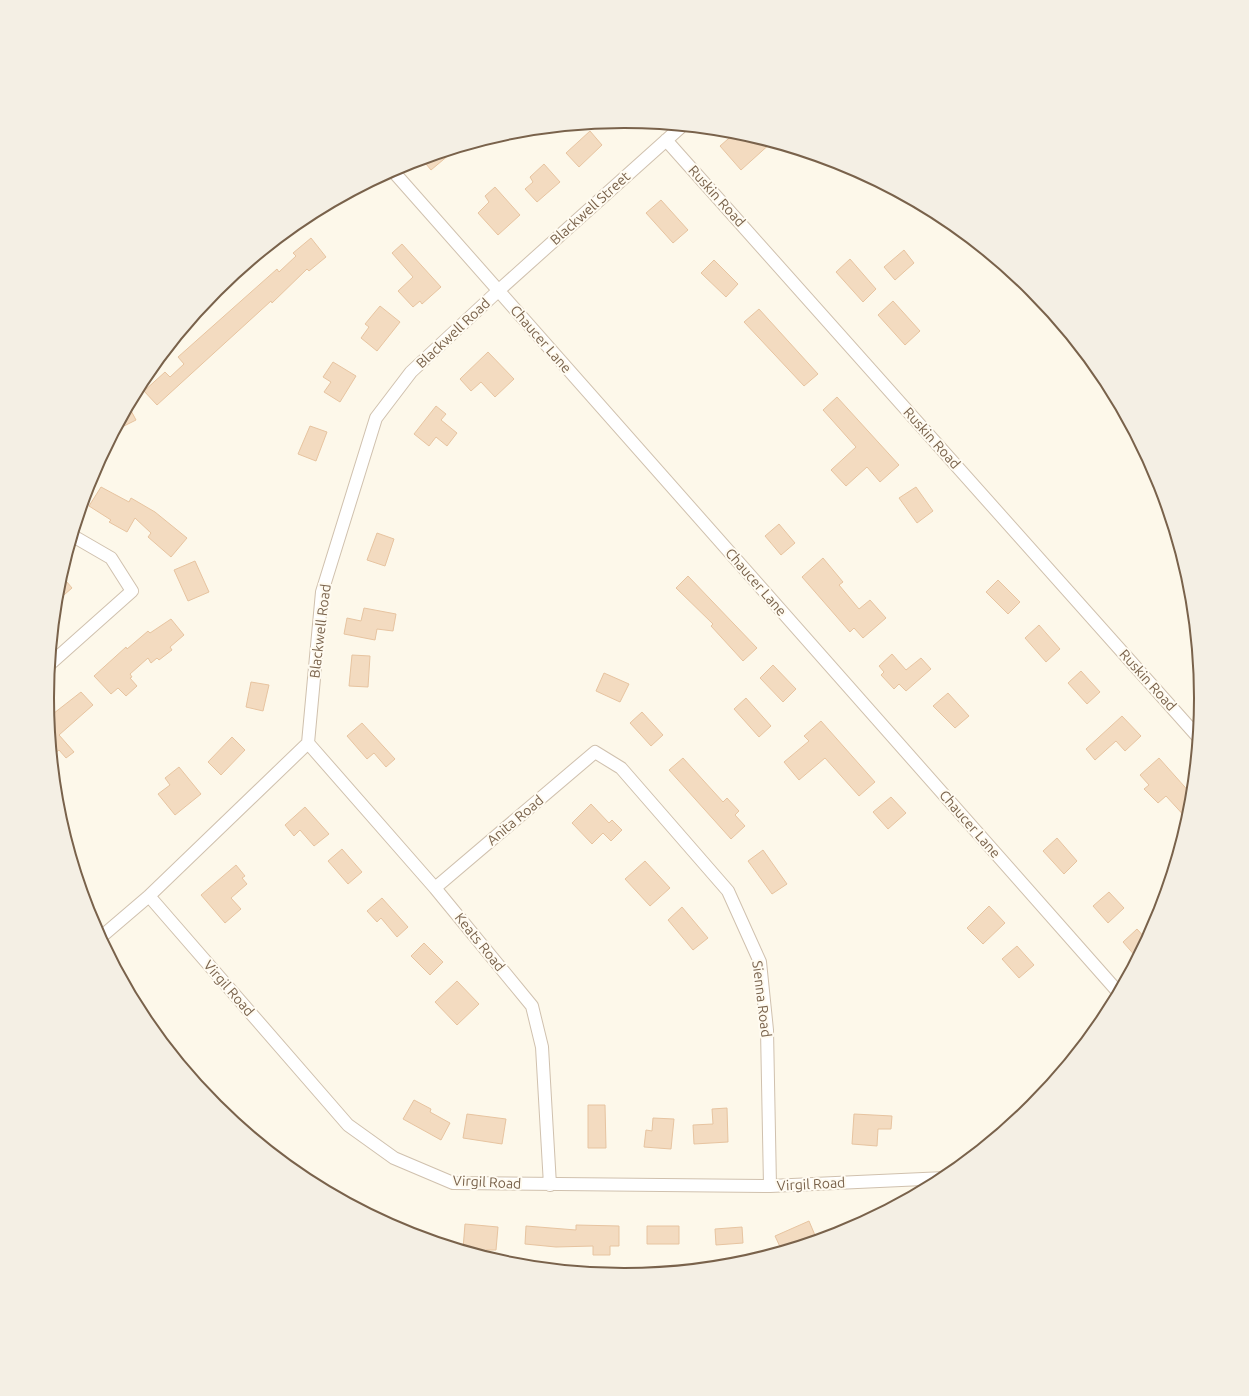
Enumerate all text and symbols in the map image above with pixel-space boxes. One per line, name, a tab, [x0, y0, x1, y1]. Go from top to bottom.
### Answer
street label: Ruskin Road	[685, 162, 749, 230]
street label: Blackwell Street	[547, 168, 633, 248]
street label: Blackwell Road	[413, 295, 493, 371]
street label: Chaucer Lane	[507, 302, 575, 376]
street label: Ruskin Road	[900, 404, 964, 472]
street label: Chaucer Lane	[722, 545, 790, 619]
street label: Blackwell Road	[306, 583, 334, 679]
street label: Ruskin Road	[1116, 646, 1180, 714]
street label: Chaucer Lane	[936, 787, 1004, 861]
street label: Anita Road	[484, 792, 546, 848]
street label: Keats Road	[452, 910, 508, 974]
street label: Virgil Road	[200, 957, 258, 1019]
street label: Sienna Road	[749, 960, 775, 1038]
street label: Virgil Road	[452, 1172, 522, 1192]
street label: Virgil Road	[776, 1174, 846, 1194]

